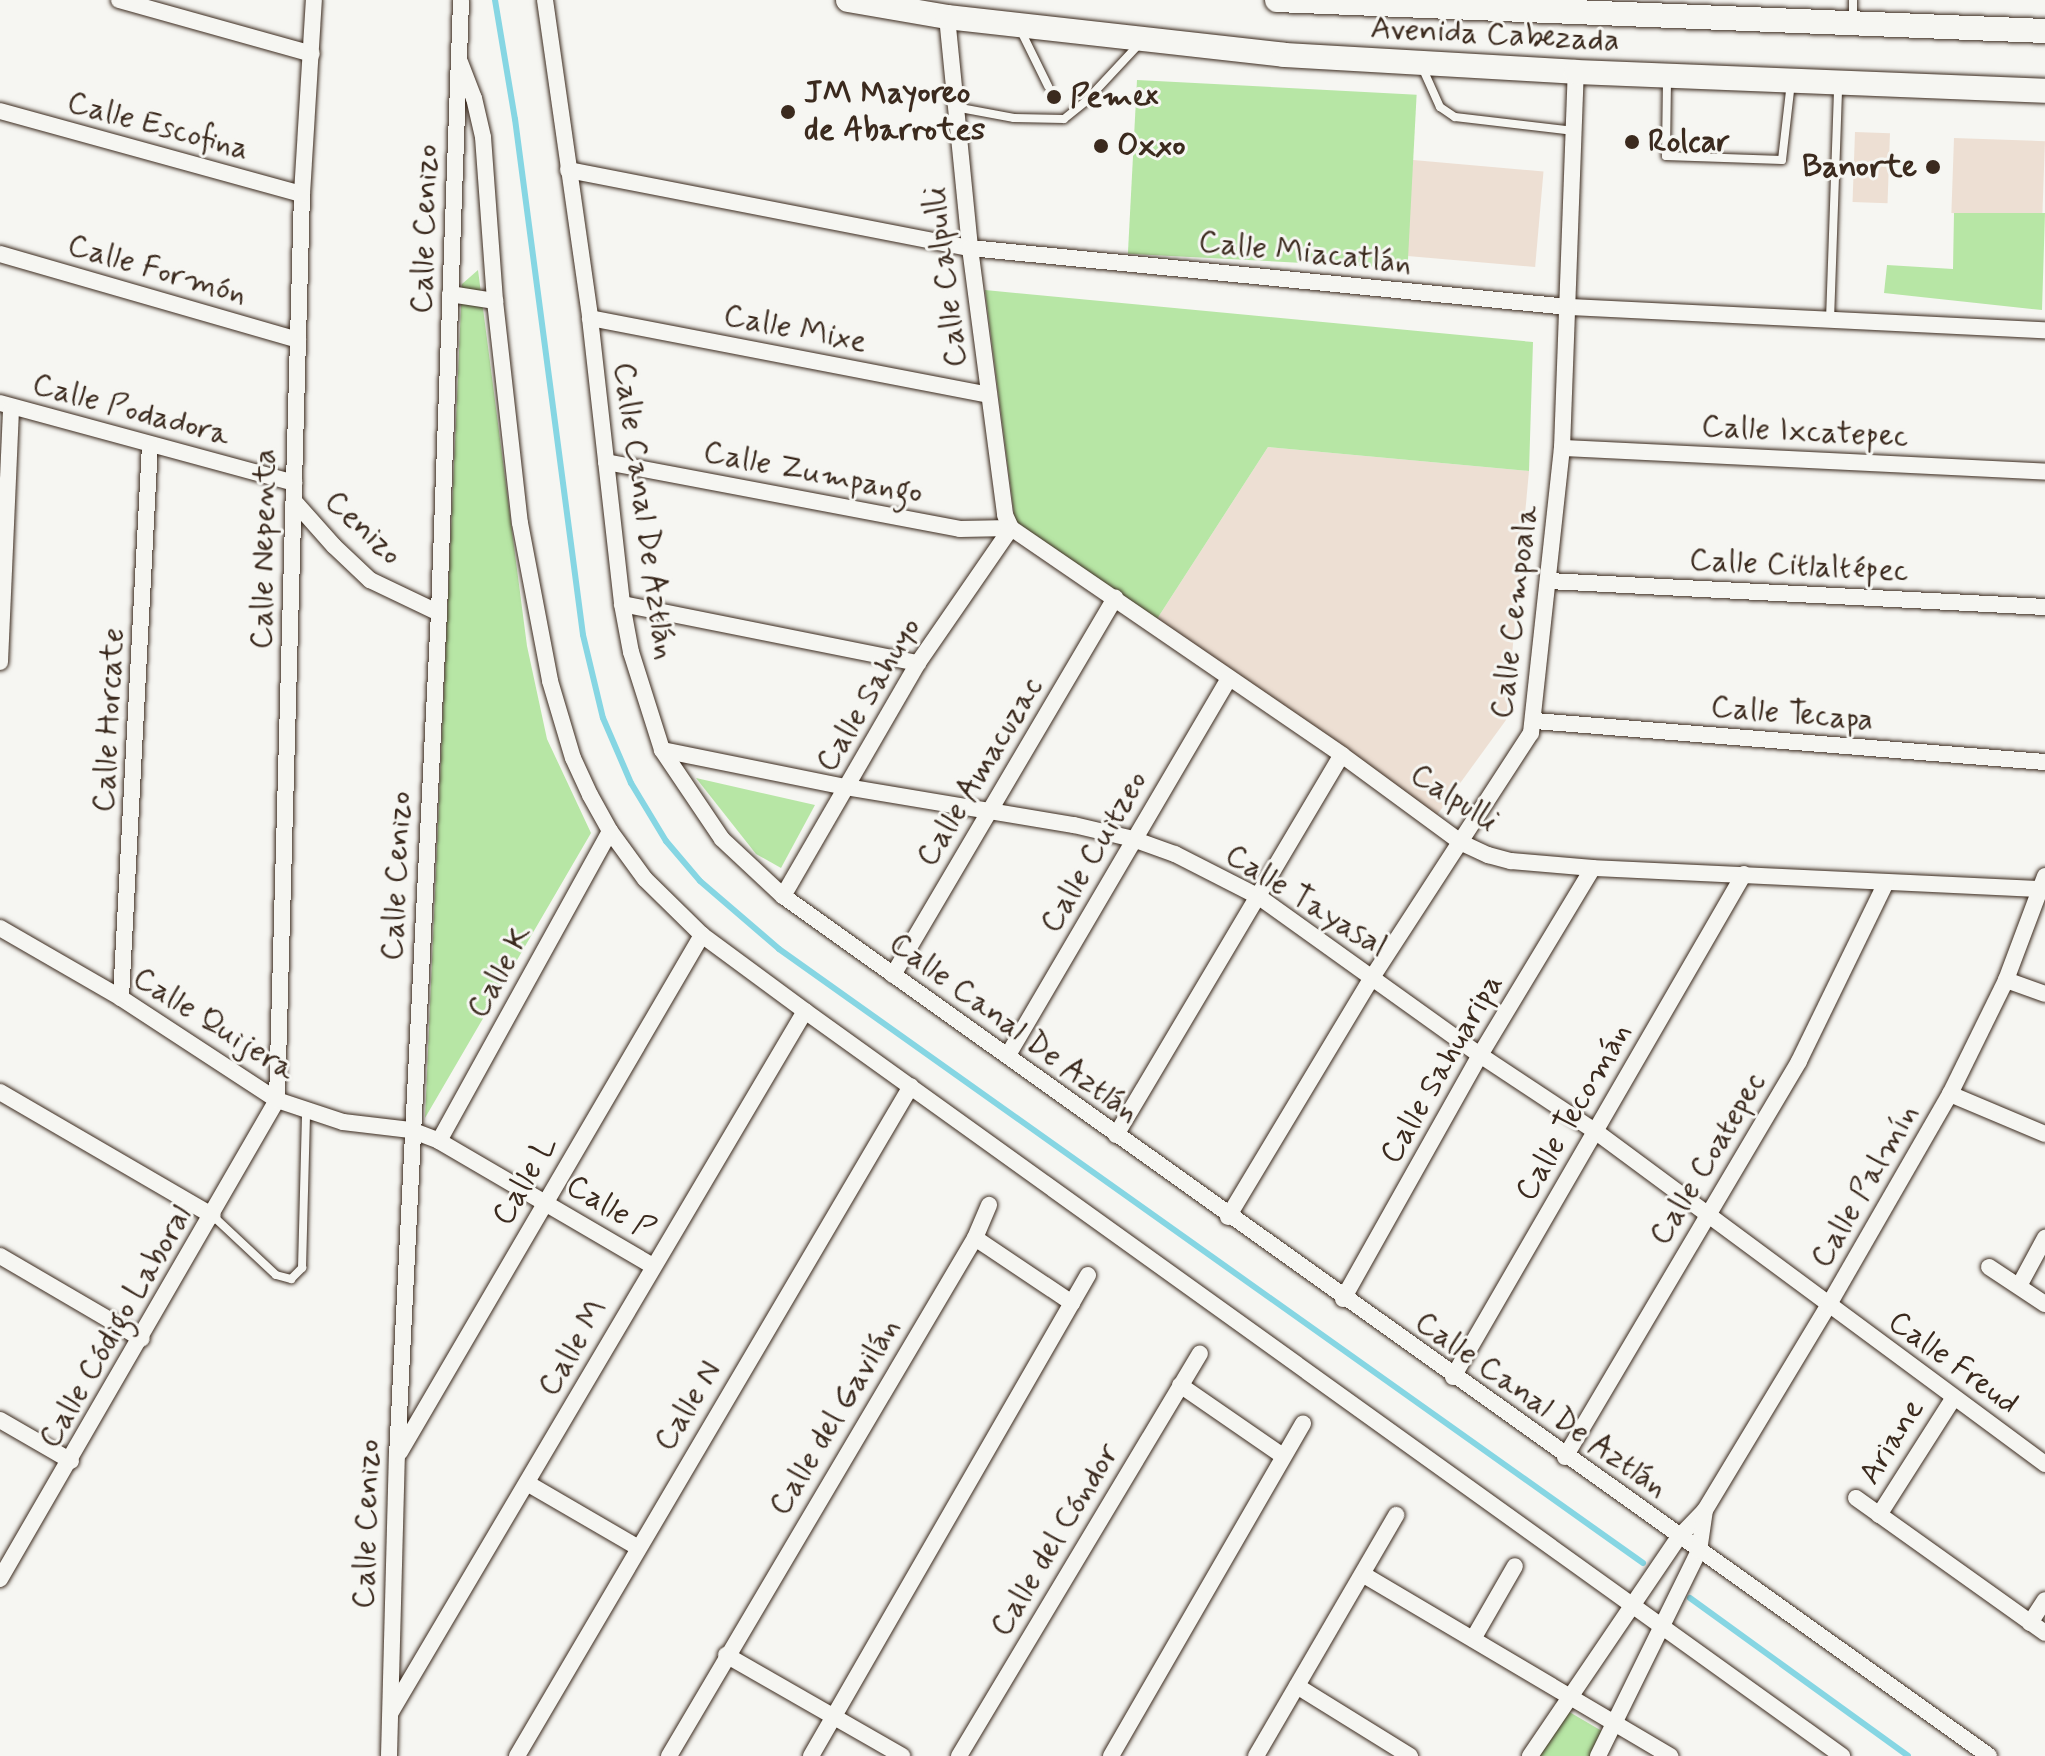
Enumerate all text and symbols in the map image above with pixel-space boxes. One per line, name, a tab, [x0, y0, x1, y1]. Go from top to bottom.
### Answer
street label: Avenida Cabezada	[1369, 9, 1621, 61]
place label: JM Mayoreo de Abarrotes	[804, 75, 982, 150]
place label: Pemex	[1070, 78, 1159, 116]
street label: Calle Escofina	[63, 83, 253, 169]
marker: Pemex	[1045, 88, 1063, 106]
marker: JM Mayoreo de Abarrotes	[779, 103, 797, 121]
place label: Rolcar	[1648, 123, 1730, 161]
place label: Oxxo	[1117, 127, 1185, 165]
marker: Rolcar	[1623, 133, 1641, 151]
marker: Oxxo	[1092, 137, 1110, 155]
street label: Calle Cenizo	[403, 143, 447, 315]
place label: Banorte	[1802, 148, 1917, 186]
marker: Banorte	[1924, 158, 1942, 176]
street label: Calle Calpulli	[916, 188, 976, 366]
street label: Calle Miacatlán	[1196, 223, 1414, 283]
street label: Calle Formón	[62, 226, 252, 314]
street label: Calle Mixe	[721, 296, 869, 362]
street label: Calle Canal De Aztlán	[604, 362, 684, 660]
street label: Calle Podadora	[31, 366, 231, 454]
street label: Calle Ixcatepec	[1697, 407, 1913, 457]
street label: Calle Zumpango	[703, 433, 923, 513]
street label: Calle Nepenta	[243, 447, 285, 651]
street label: Cenizo	[316, 482, 410, 574]
street label: Calle Cempoala	[1483, 503, 1547, 721]
street label: Calle Citlaltépec	[1689, 541, 1909, 591]
street label: Calle Sahuyo	[810, 614, 928, 776]
street label: Calle Horcate	[85, 626, 133, 814]
street label: Calle Amacuzac	[907, 668, 1053, 876]
street label: Calle Tecapa	[1707, 688, 1877, 740]
street label: Calpulli	[1403, 755, 1505, 841]
street label: Calle Cuitzeo	[1032, 764, 1156, 940]
street label: Calle Cenizo	[373, 790, 421, 962]
street label: Calle Tayasal	[1220, 837, 1392, 965]
street label: Calle K	[459, 919, 541, 1025]
street label: Calle Canal De Aztlán	[883, 926, 1145, 1130]
street label: Calle Quijera	[126, 959, 302, 1089]
street label: Calle Sahuaripa	[1373, 969, 1511, 1169]
street label: Calle Tecomán	[1507, 1016, 1641, 1208]
street label: Calle Coatepec	[1641, 1065, 1775, 1253]
street label: Calle Palmín	[1804, 1099, 1926, 1273]
street label: Calle L	[484, 1129, 566, 1233]
street label: Calle P	[559, 1167, 661, 1249]
street label: Calle Código Laboral	[29, 1196, 203, 1458]
street label: Calle M	[530, 1293, 616, 1403]
street label: Calle Canal De Aztlán	[1409, 1304, 1673, 1506]
street label: Calle Freud	[1881, 1304, 2025, 1422]
street label: Calle del Gavilán	[762, 1312, 908, 1522]
street label: Calle N	[646, 1354, 730, 1458]
street label: Ariane	[1851, 1392, 1933, 1492]
street label: Calle del Cóndor	[981, 1435, 1129, 1645]
street label: Calle Cenizo	[345, 1438, 389, 1610]

